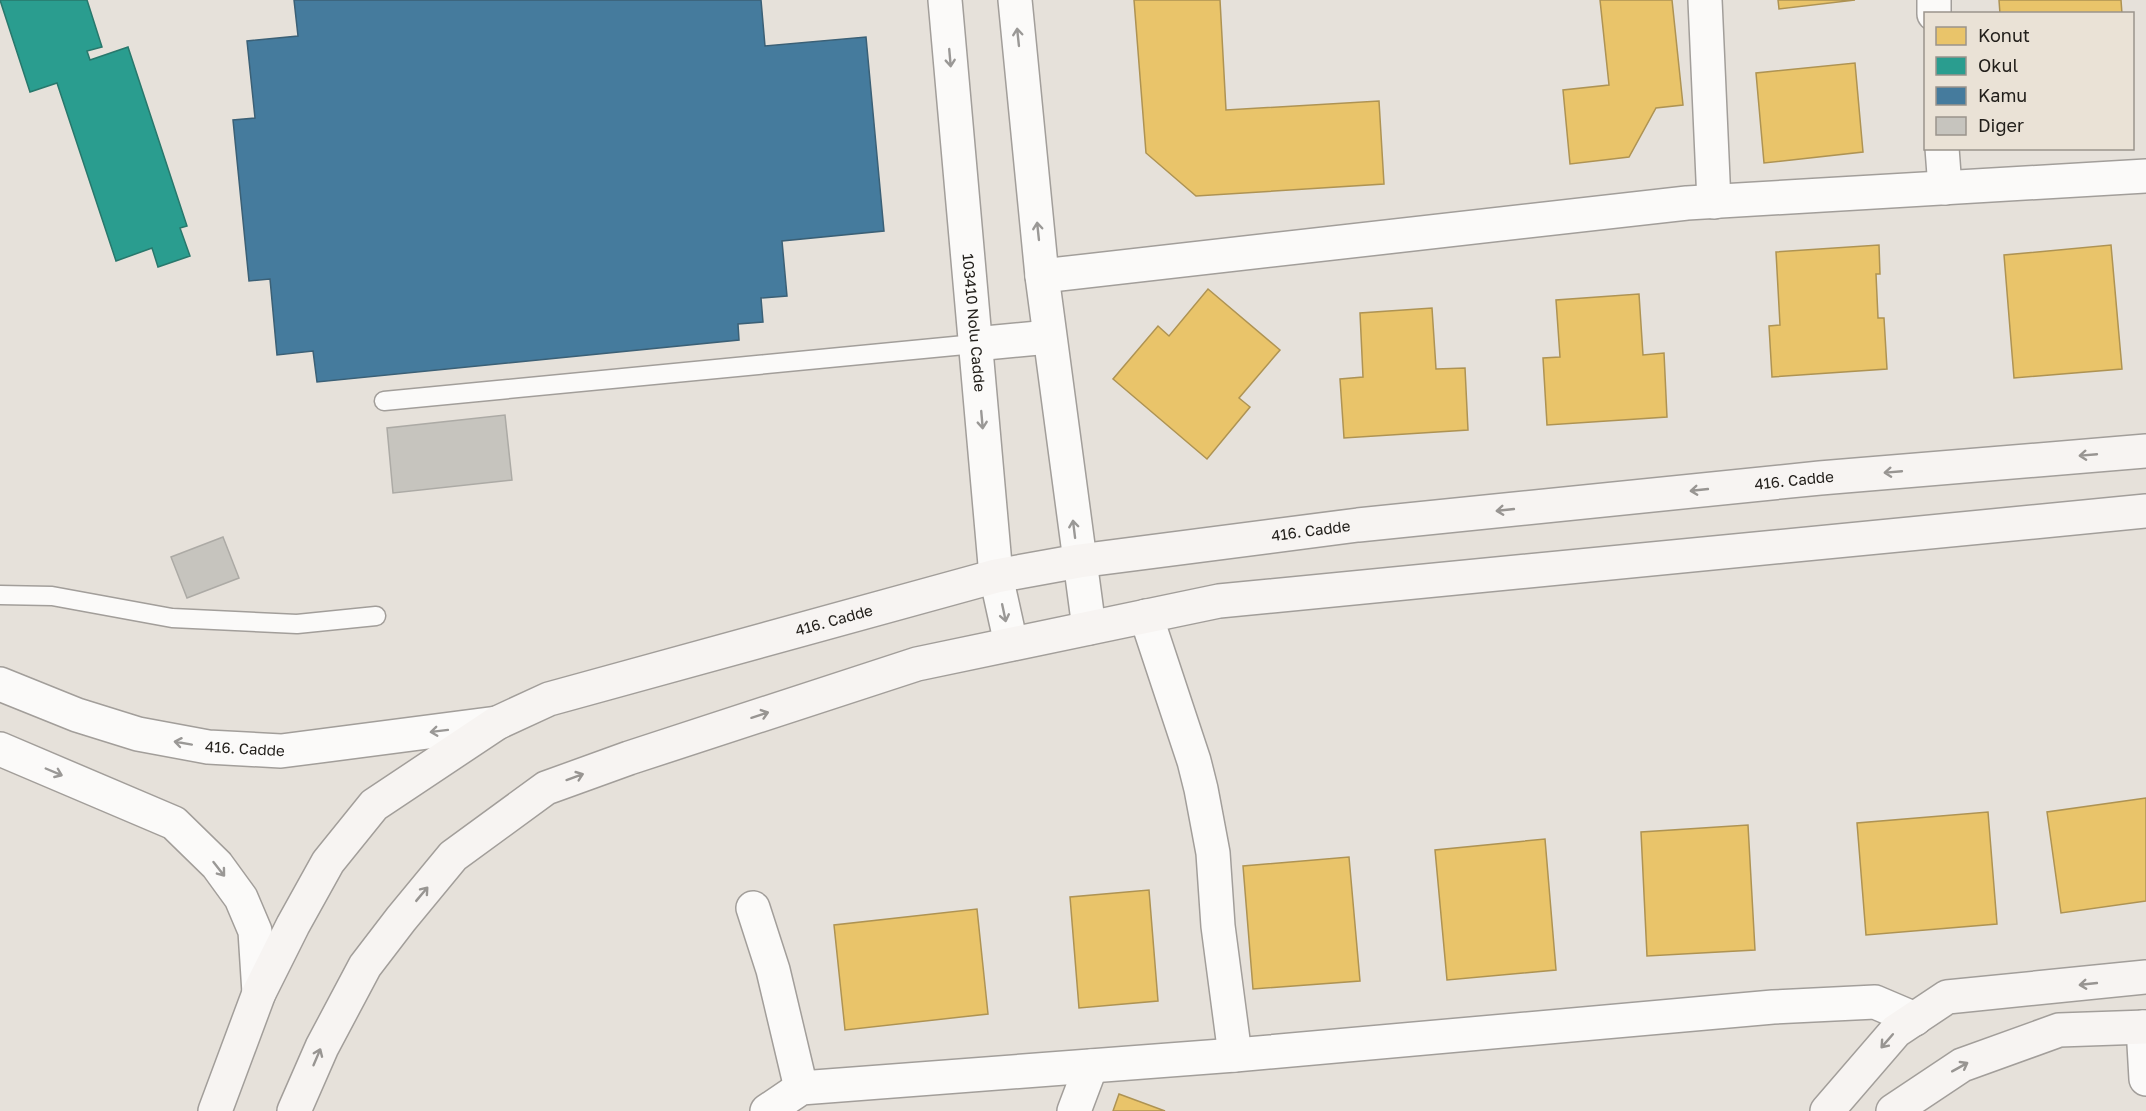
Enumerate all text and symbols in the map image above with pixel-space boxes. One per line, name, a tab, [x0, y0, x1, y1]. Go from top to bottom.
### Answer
legend	[1924, 12, 2134, 150]
text: Konut	[1978, 24, 2030, 46]
one-way arrow	[1012, 27, 1023, 47]
one-way arrow	[945, 48, 956, 68]
text: Okul	[1978, 54, 2018, 76]
text: Kamu	[1978, 84, 2027, 106]
text: Diğer	[1978, 114, 2024, 136]
one-way arrow	[1032, 221, 1043, 241]
street label: 103410 Nolu Cadde	[959, 253, 990, 393]
one-way arrow	[977, 409, 988, 429]
one-way arrow	[2078, 450, 2098, 461]
one-way arrow	[1884, 466, 1904, 477]
street label: 416. Cadde	[1753, 467, 1835, 493]
one-way arrow	[1690, 485, 1710, 496]
one-way arrow	[1496, 505, 1516, 516]
street label: 416. Cadde	[1270, 516, 1352, 544]
one-way arrow	[1069, 519, 1080, 539]
street label: 416. Cadde	[793, 600, 875, 639]
one-way arrow	[999, 603, 1010, 623]
one-way arrow	[750, 709, 769, 720]
one-way arrow	[429, 725, 449, 736]
one-way arrow	[173, 737, 193, 748]
street label: 416. Cadde	[205, 737, 285, 759]
one-way arrow	[44, 767, 62, 778]
one-way arrow	[565, 771, 584, 782]
one-way arrow	[212, 861, 226, 876]
one-way arrow	[415, 887, 429, 902]
one-way arrow	[2078, 979, 2098, 990]
one-way arrow	[1880, 1033, 1894, 1048]
one-way arrow	[312, 1049, 323, 1067]
one-way arrow	[1951, 1061, 1968, 1073]

